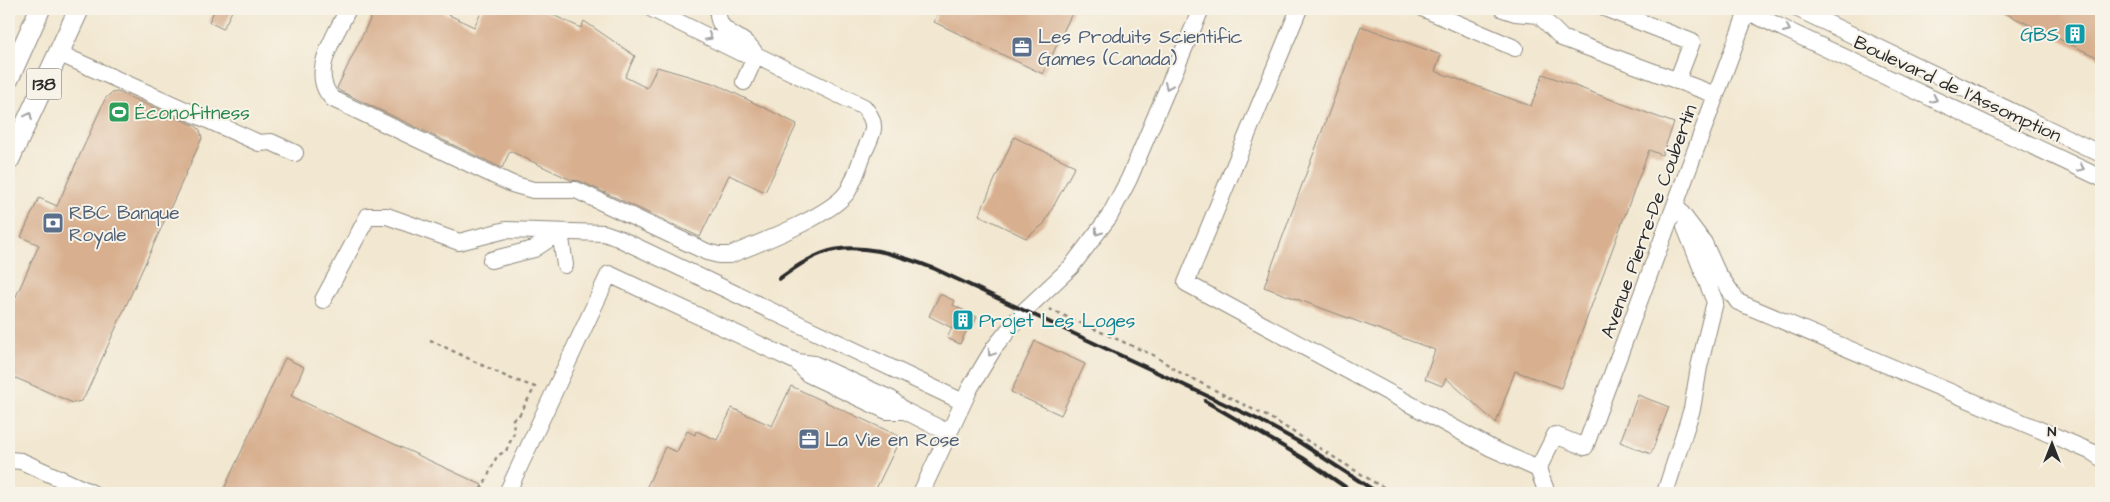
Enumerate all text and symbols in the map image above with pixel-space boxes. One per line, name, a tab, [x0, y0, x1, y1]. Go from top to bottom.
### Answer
place label: GBS	[2020, 22, 2059, 49]
building icon: GBS	[2063, 22, 2087, 46]
one-way arrow	[1781, 23, 1790, 33]
place label: Les Produits Scientific Games (Canada)	[1038, 24, 1243, 73]
street label: Boulevard de l'Assomption	[1849, 29, 2066, 149]
one-way arrow	[704, 31, 713, 41]
office icon: Les Produits Scientific Games (Canada)	[1010, 35, 1034, 59]
road number: 138	[27, 68, 62, 100]
one-way arrow	[1164, 81, 1175, 90]
one-way arrow	[1928, 92, 1937, 102]
sports icon: Éconofitness	[107, 100, 131, 124]
place label: Éconofitness	[135, 100, 250, 127]
street label: Avenue Pierre-De Coubertin	[1594, 101, 1704, 342]
one-way arrow	[23, 112, 34, 121]
one-way arrow	[2075, 162, 2084, 172]
place label: RBC Banque Royale	[69, 200, 179, 250]
bank icon: RBC Banque Royale	[41, 211, 65, 235]
one-way arrow	[1095, 226, 1104, 236]
building icon: Projet Les Loges	[951, 308, 975, 332]
place label: Projet Les Loges	[979, 308, 1135, 336]
one-way arrow	[988, 348, 997, 357]
north arrow	[2028, 420, 2078, 470]
text: N	[2048, 422, 2057, 442]
office icon: La Vie en Rose	[797, 427, 821, 451]
place label: La Vie en Rose	[825, 427, 960, 454]

